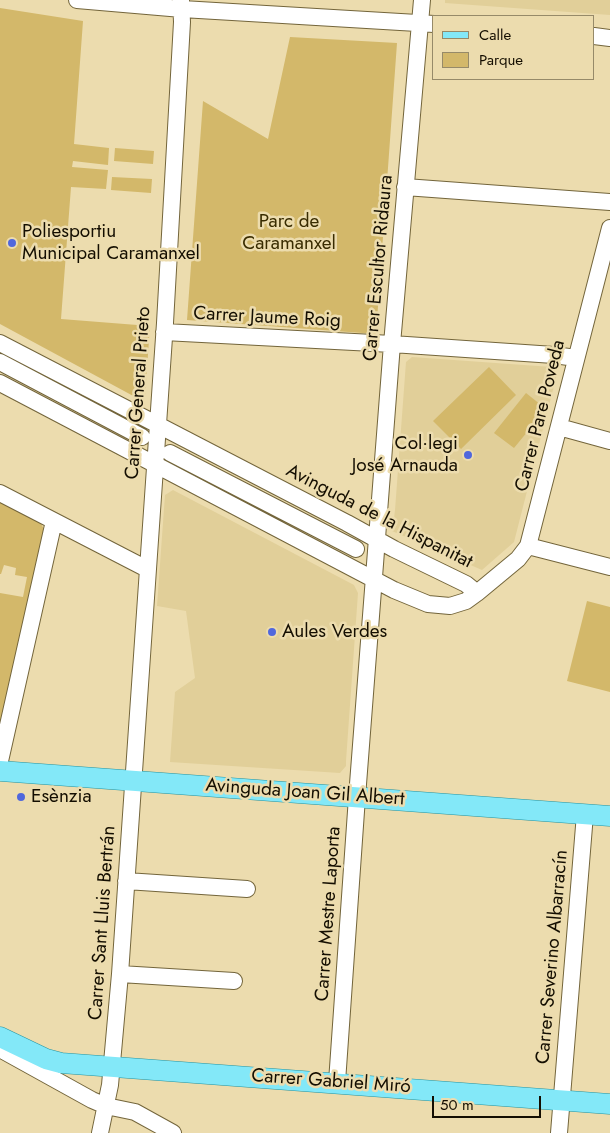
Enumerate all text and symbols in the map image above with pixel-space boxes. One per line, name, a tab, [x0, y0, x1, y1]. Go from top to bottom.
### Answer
legend	[432, 15, 595, 80]
text: Calle	[479, 24, 511, 46]
text: Parque	[479, 49, 523, 71]
street label: Carrer Escultor Ridaura	[360, 174, 398, 362]
park label: Parc de Caramanxel	[242, 211, 336, 255]
place label: Poliesportiu Municipal Caramanxel	[22, 221, 200, 265]
marker: Poliesportiu Municipal Caramanxel	[6, 237, 18, 249]
street label: Carrer Jaume Roig	[193, 303, 341, 333]
street label: Carrer General Prieto	[122, 306, 156, 480]
street label: Carrer Pare Poveda	[511, 338, 571, 494]
place label: Col·legi José Arnauda	[352, 433, 458, 477]
marker: Col·legi José Arnauda	[462, 449, 474, 461]
street label: Avinguda de la Hispanitat	[282, 460, 476, 574]
place label: Aules Verdes	[282, 621, 387, 643]
marker: Aules Verdes	[266, 626, 278, 638]
street label: Avinguda Joan Gil Albert	[205, 775, 405, 811]
place label: Esènzia	[31, 786, 92, 808]
marker: Esènzia	[15, 791, 27, 803]
street label: Carrer Sant Lluis Bertrán	[85, 825, 121, 1021]
street label: Carrer Mestre Laporta	[312, 826, 346, 1002]
street label: Carrer Severino Albarracín	[532, 849, 574, 1065]
street label: Carrer Gabriel Miró	[250, 1065, 412, 1099]
scale bar	[435, 1086, 544, 1118]
text: 50 m	[440, 1094, 474, 1116]

